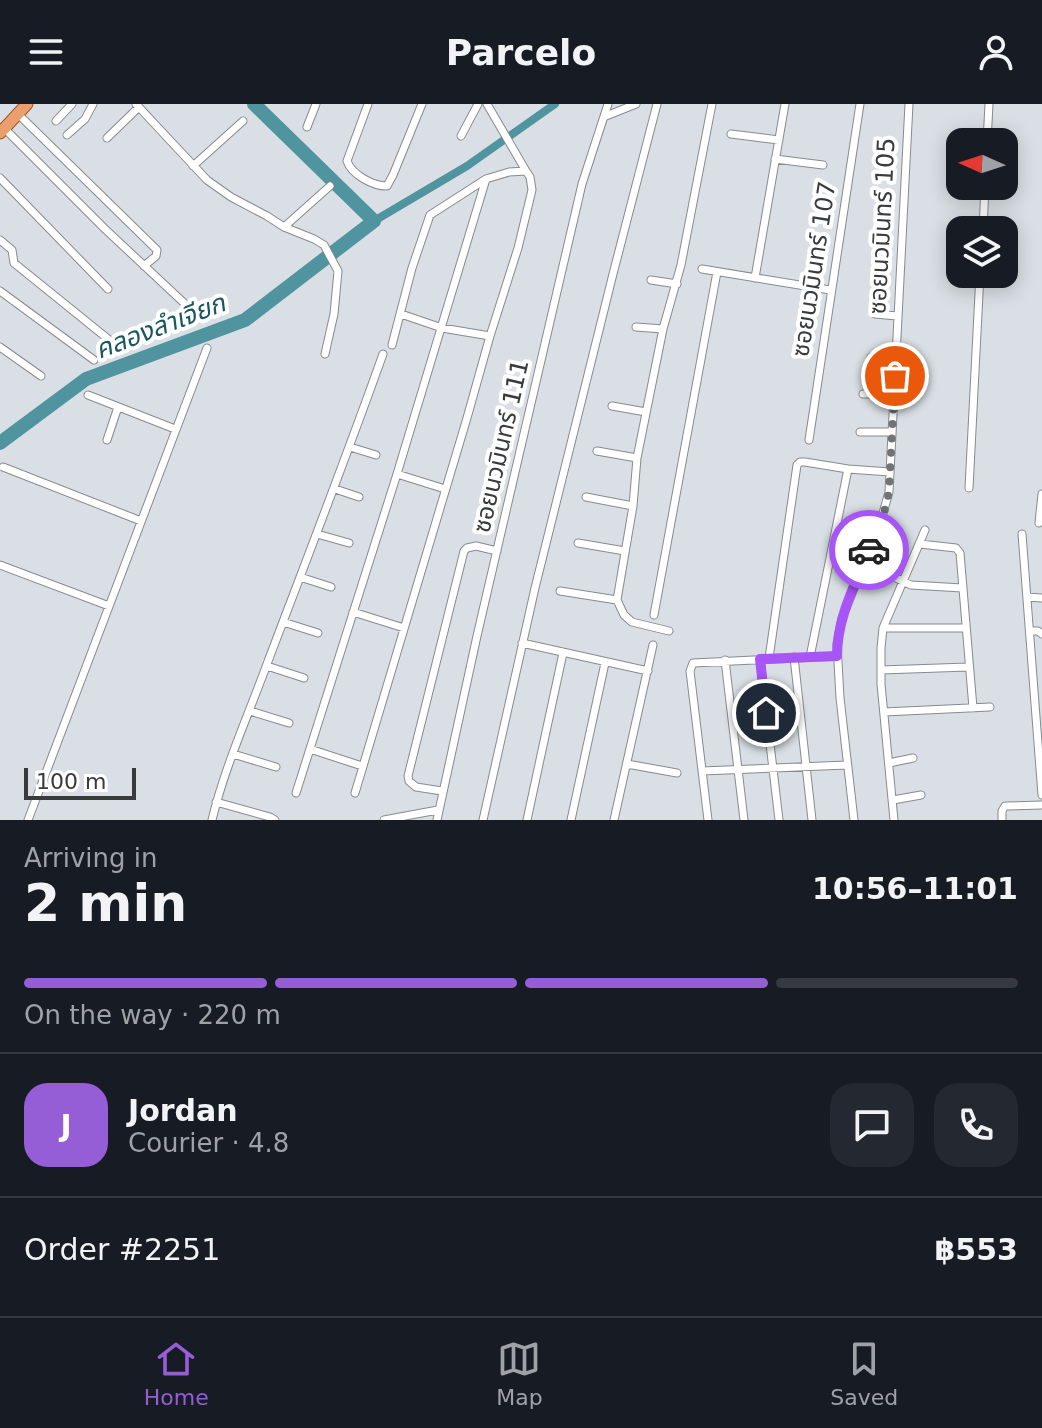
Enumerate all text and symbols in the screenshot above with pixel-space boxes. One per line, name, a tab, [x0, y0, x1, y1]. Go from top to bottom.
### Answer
icon: menu	[24, 30, 68, 74]
icon: person	[974, 30, 1018, 74]
text: Parcelo	[446, 32, 596, 73]
north arrow	[946, 128, 1018, 200]
map controls	[946, 128, 1018, 288]
street label: ซอยนวมินทร์ 105	[863, 137, 901, 315]
street label: ซอยนวมินทร์ 107	[786, 179, 842, 359]
button: layers	[946, 216, 1018, 288]
water label: คลองลำเจียก	[91, 287, 231, 365]
pin	[861, 342, 929, 410]
icon: bag	[873, 354, 917, 398]
street label: ซอยนวมินทร์ 111	[467, 357, 535, 535]
courier	[829, 510, 909, 590]
icon: car	[847, 528, 891, 572]
pin	[732, 679, 800, 747]
icon: home	[744, 691, 788, 735]
scale bar	[24, 764, 136, 800]
text: 100 m	[36, 769, 106, 794]
text: Arriving in	[24, 843, 158, 873]
text: 10:56–11:01	[812, 871, 1018, 906]
text: 2 min	[24, 873, 187, 933]
text: On the way · 220 m	[24, 1000, 281, 1030]
button: chat	[830, 1083, 914, 1167]
button: phone	[934, 1083, 1018, 1167]
text: Jordan	[128, 1093, 238, 1128]
text: J	[60, 1108, 72, 1143]
text: Courier · 4.8	[128, 1128, 289, 1158]
text: Order #2251	[24, 1232, 220, 1267]
text: ฿553	[935, 1232, 1018, 1267]
tab: Home	[144, 1337, 209, 1410]
tab: Map	[496, 1337, 543, 1410]
tab: Saved	[830, 1337, 898, 1410]

